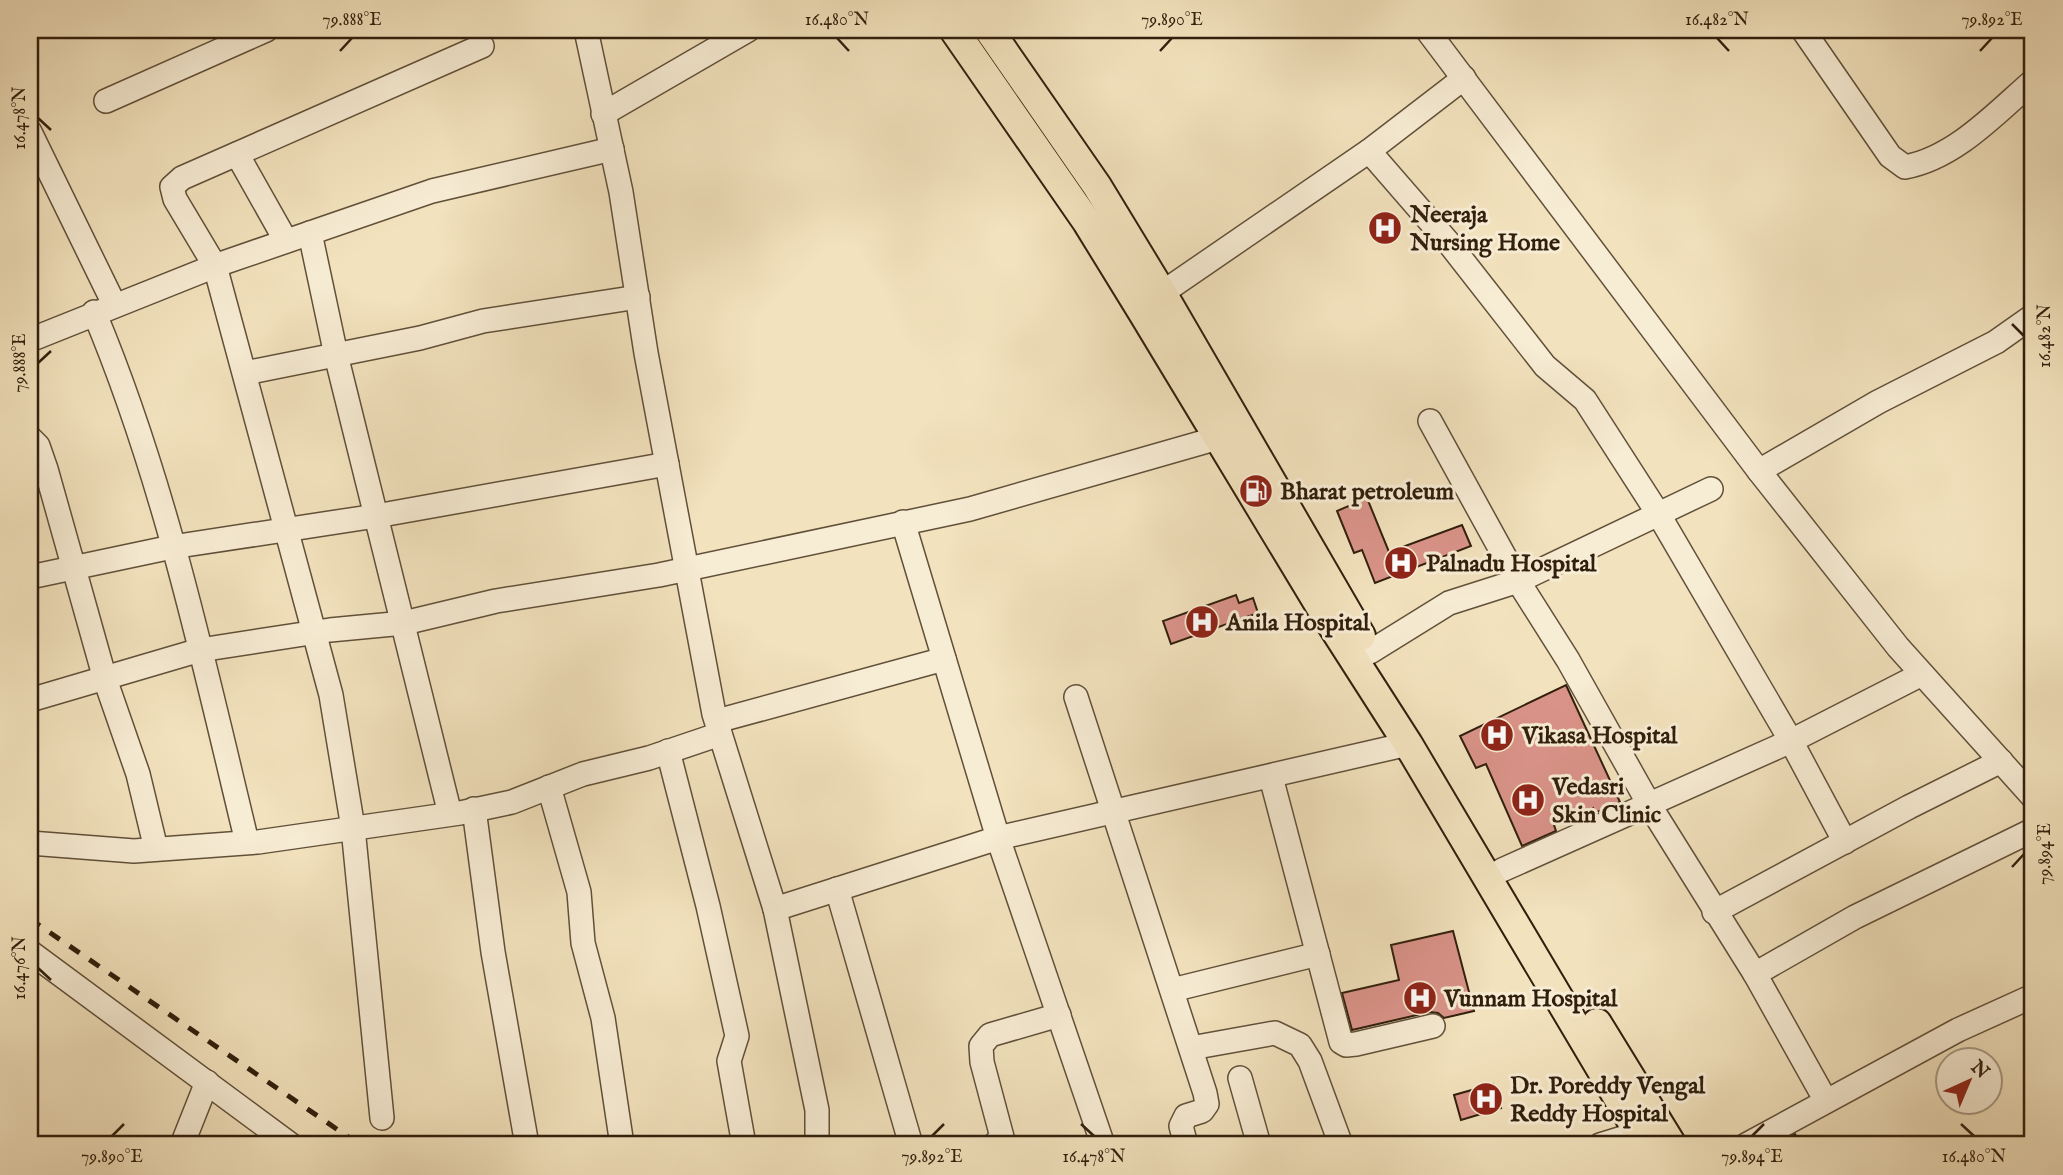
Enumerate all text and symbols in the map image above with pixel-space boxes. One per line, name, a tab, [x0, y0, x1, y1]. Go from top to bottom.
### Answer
text: 79.888°E	[322, 9, 382, 32]
text: 16.480°N	[805, 9, 870, 32]
text: 79.890°E	[1141, 9, 1203, 32]
text: 16.482°N	[1685, 9, 1749, 32]
text: 79.892°E	[1961, 9, 2023, 32]
text: 16.478°N	[9, 86, 32, 150]
place label: Neeraja Nursing Home	[1409, 200, 1560, 259]
hospital icon: Neeraja Nursing Home	[1366, 209, 1404, 247]
text: 16.482°N	[2034, 304, 2057, 368]
text: 79.888°E	[9, 333, 32, 393]
fuel station icon: Bharat petroleum	[1237, 472, 1275, 510]
place label: Bharat petroleum	[1280, 477, 1455, 508]
hospital icon: Palnadu Hospital	[1382, 544, 1420, 582]
place label: Palnadu Hospital	[1426, 549, 1597, 580]
hospital icon: Anila Hospital	[1183, 603, 1221, 641]
place label: Anila Hospital	[1225, 608, 1370, 639]
hospital icon: Vikasa Hospital	[1478, 716, 1516, 754]
place label: Vikasa Hospital	[1521, 721, 1678, 752]
place label: Vedasri Skin Clinic	[1551, 772, 1661, 831]
hospital icon: Vedasri Skin Clinic	[1509, 781, 1547, 819]
text: 79.894°E	[2034, 823, 2057, 885]
text: 16.476°N	[9, 936, 32, 1000]
hospital icon: Vunnam Hospital	[1401, 979, 1439, 1017]
place label: Vunnam Hospital	[1443, 984, 1618, 1015]
north arrow	[1934, 1046, 2004, 1116]
text: N	[1964, 1055, 1994, 1085]
place label: Dr. Poreddy Vengal Reddy Hospital	[1510, 1071, 1706, 1130]
hospital icon: Dr. Poreddy Vengal Reddy Hospital	[1467, 1080, 1505, 1118]
text: 79.890°E	[81, 1146, 143, 1169]
text: 79.892°E	[901, 1146, 963, 1169]
text: 16.478°N	[1062, 1146, 1126, 1169]
text: 79.894°E	[1721, 1146, 1783, 1169]
text: 16.480°N	[1942, 1146, 2007, 1169]

